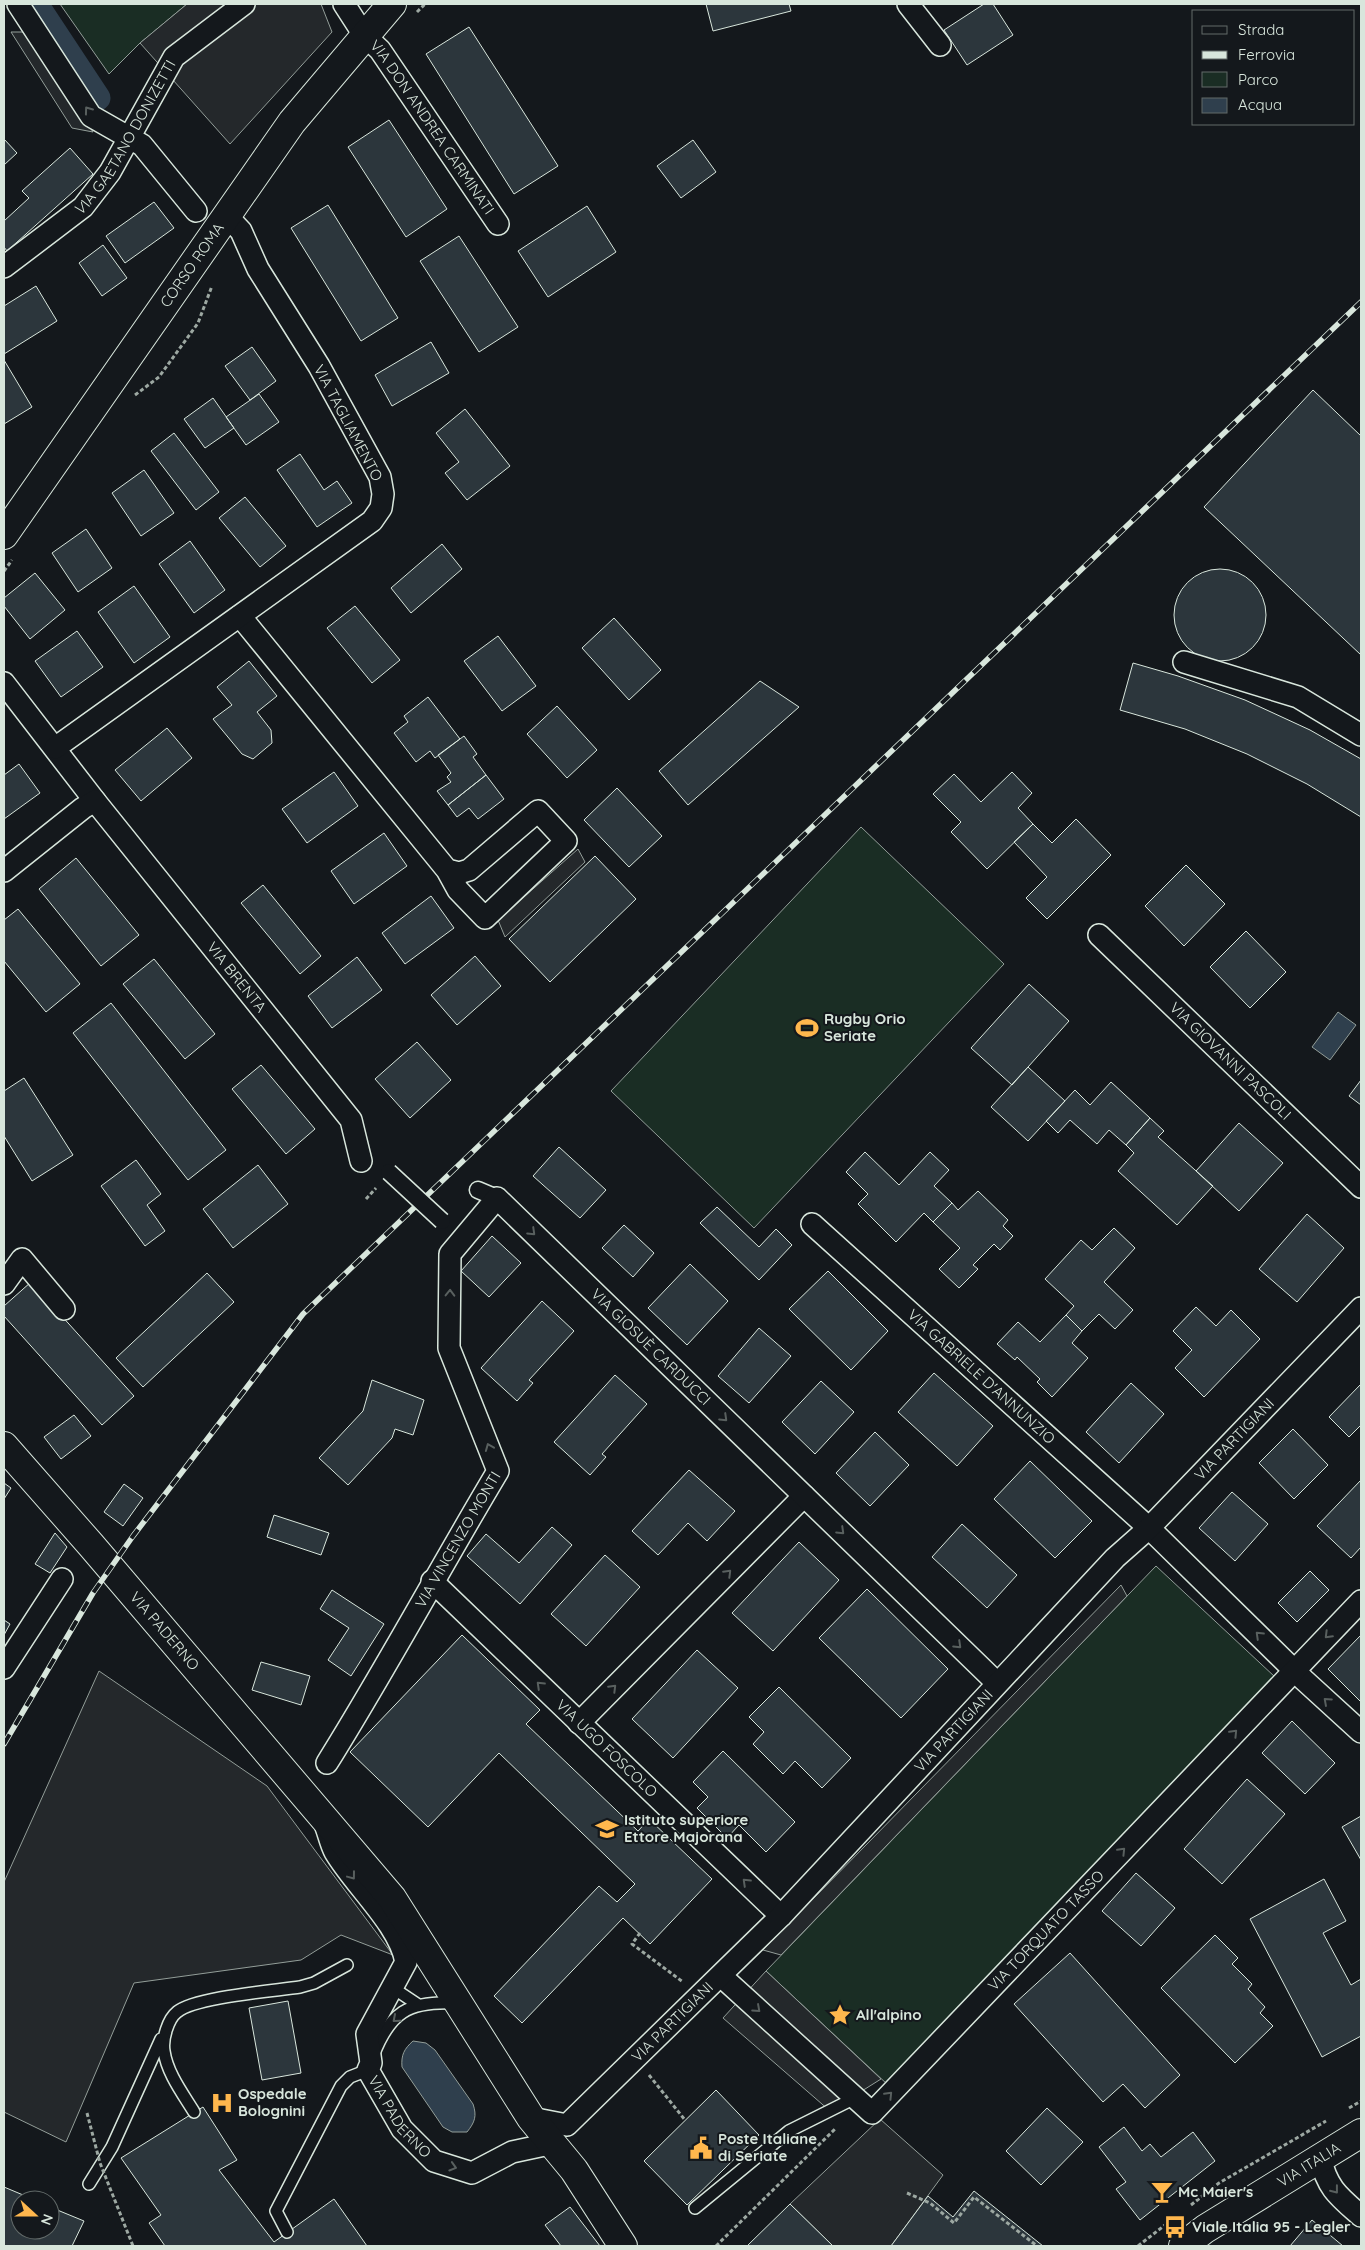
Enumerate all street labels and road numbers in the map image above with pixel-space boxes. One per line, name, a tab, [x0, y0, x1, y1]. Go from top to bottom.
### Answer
street label: VIA DON ANDREA CARMINATI	[366, 36, 499, 218]
street label: VIA GAETANO DONIZETTI	[71, 56, 180, 219]
street label: CORSO ROMA	[156, 219, 228, 311]
street label: VIA TAGLIAMENTO	[310, 361, 387, 484]
street label: VIA BRENTA	[203, 938, 271, 1016]
street label: VIA GIOVANNI PASCOLI	[1166, 998, 1295, 1124]
street label: VIA GIOSUÈ CARDUCCI	[587, 1284, 715, 1409]
street label: VIA GABRIELE D'ANNUNZIO	[904, 1305, 1059, 1448]
street label: VIA PARTIGIANI	[1190, 1394, 1278, 1484]
street label: VIA VINCENZO MONTI	[411, 1468, 505, 1611]
street label: VIA PADERNO	[126, 1588, 204, 1674]
street label: VIA PARTIGIANI	[910, 1685, 997, 1776]
street label: VIA UGO FOSCOLO	[552, 1695, 662, 1801]
street label: VIA TORQUATO TASSO	[984, 1866, 1108, 1995]
street label: VIA PARTIGIANI	[627, 1978, 717, 2066]
street label: VIA PADERNO	[364, 2072, 435, 2162]
street label: VIA ITALIA	[1274, 2138, 1344, 2191]

